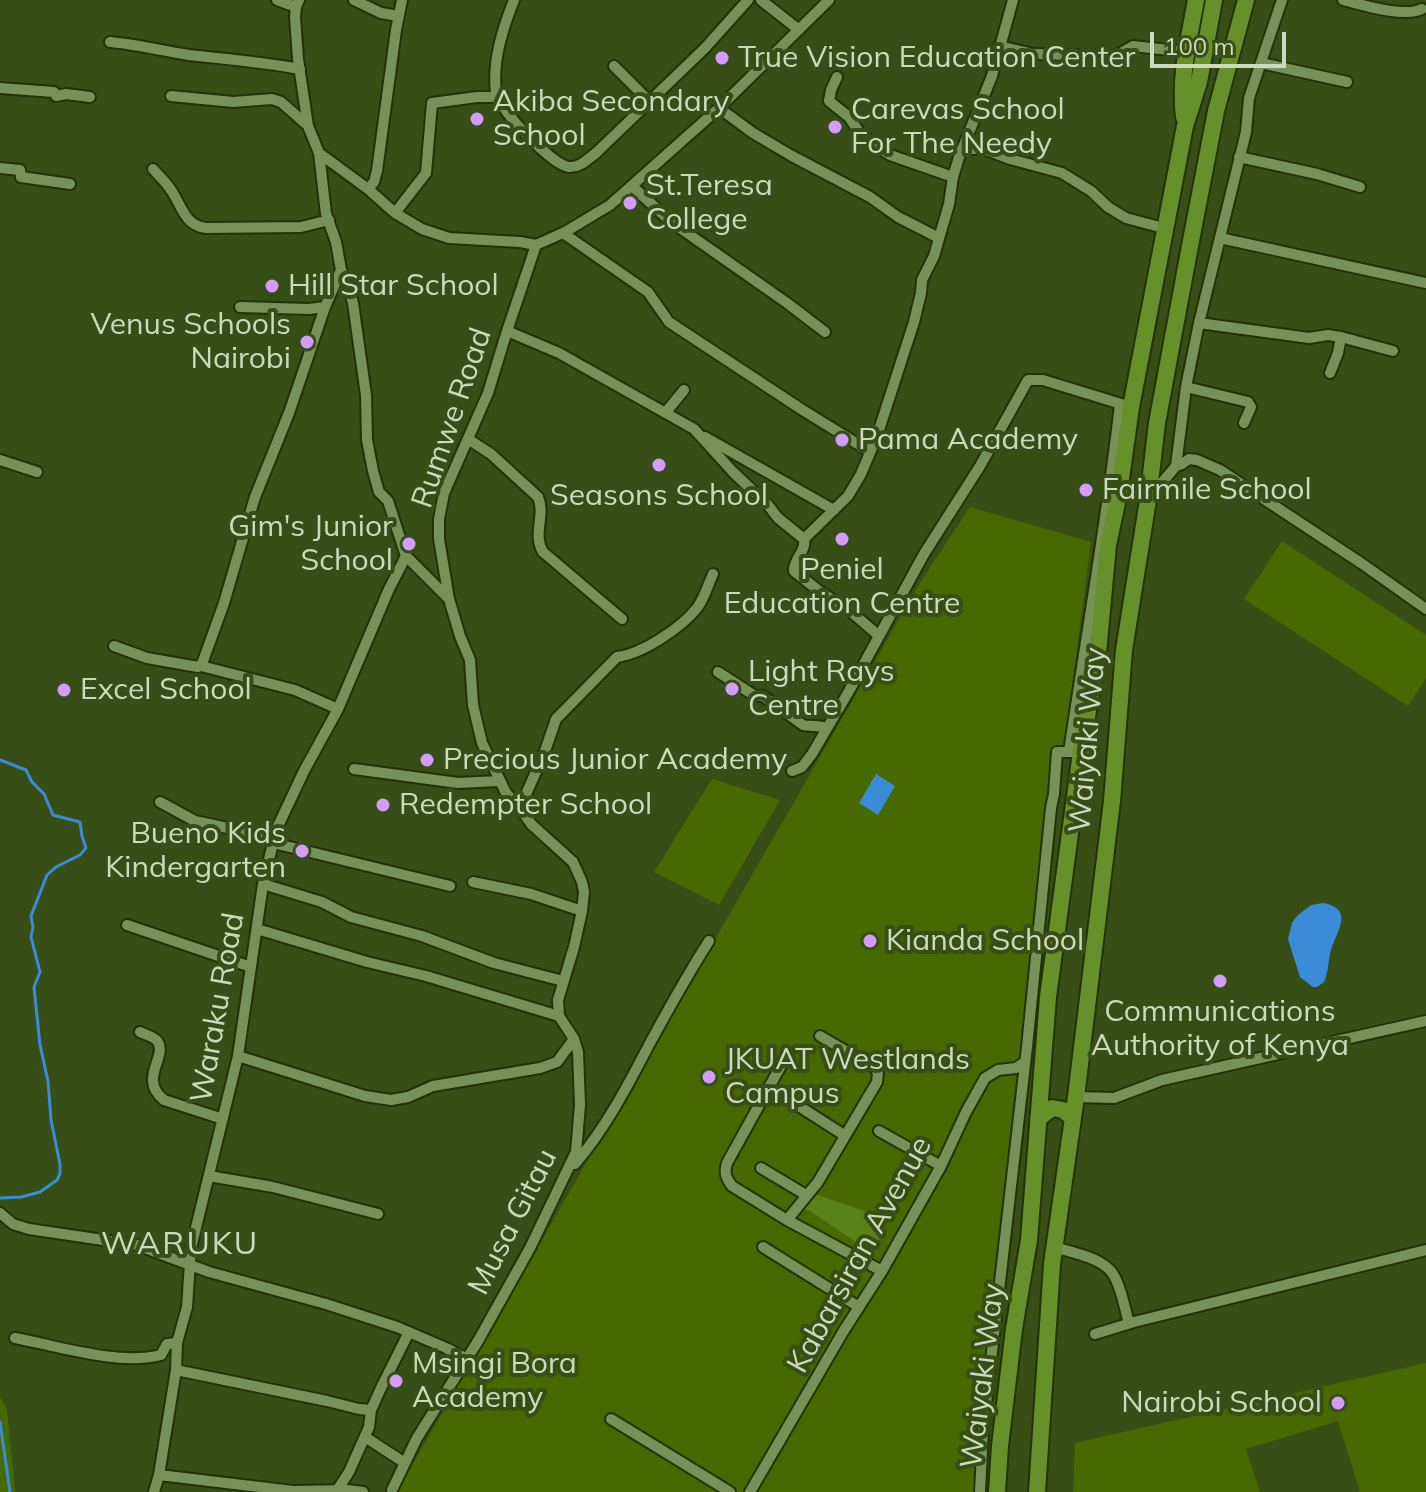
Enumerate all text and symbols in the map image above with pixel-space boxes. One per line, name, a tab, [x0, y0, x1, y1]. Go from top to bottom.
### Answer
scale bar	[1154, 16, 1290, 66]
text: 100 m	[1164, 31, 1235, 61]
place label: True Vision Education Center	[738, 40, 1135, 76]
marker: True Vision Education Center	[713, 49, 731, 67]
place label: Akiba Secondary School	[493, 84, 729, 154]
place label: Carevas School For The Needy	[851, 92, 1065, 162]
marker: Akiba Secondary School	[468, 110, 486, 128]
marker: Carevas School For The Needy	[826, 118, 844, 136]
place label: St.Teresa College	[646, 168, 773, 238]
marker: St.Teresa College	[621, 194, 639, 212]
place label: Hill Star School	[288, 268, 499, 304]
marker: Hill Star School	[263, 277, 281, 295]
place label: Venus Schools Nairobi	[91, 307, 291, 378]
street label: Rumwe Road	[404, 323, 500, 513]
marker: Venus Schools Nairobi	[298, 333, 316, 351]
place label: Pama Academy	[858, 422, 1078, 458]
marker: Pama Academy	[833, 431, 851, 449]
marker: Seasons School	[650, 456, 668, 474]
place label: Fairmile School	[1102, 472, 1312, 508]
place label: Seasons School	[550, 478, 768, 514]
marker: Fairmile School	[1077, 481, 1095, 499]
place label: Gim's Junior School	[228, 509, 393, 580]
marker: Peniel Education Centre	[833, 530, 851, 548]
marker: Gim's Junior School	[400, 535, 418, 553]
place label: Peniel Education Centre	[724, 552, 960, 622]
street label: Waiyaki Way	[1062, 646, 1114, 834]
place label: Light Rays Centre	[748, 654, 895, 724]
place label: Excel School	[80, 672, 252, 708]
marker: Light Rays Centre	[723, 680, 741, 698]
marker: Excel School	[55, 681, 73, 699]
place label: Precious Junior Academy	[443, 742, 787, 778]
marker: Precious Junior Academy	[418, 751, 436, 769]
place label: Redempter School	[399, 787, 652, 823]
marker: Redempter School	[374, 796, 392, 814]
place label: Bueno Kids Kindergarten	[105, 816, 286, 886]
marker: Bueno Kids Kindergarten	[293, 842, 311, 860]
street label: Waraku Road	[184, 910, 252, 1106]
place label: Kianda School	[886, 923, 1084, 959]
marker: Kianda School	[861, 932, 879, 950]
marker: Communications Authority of Kenya	[1211, 972, 1229, 990]
place label: Communications Authority of Kenya	[1091, 994, 1349, 1064]
place label: JKUAT Westlands Campus	[725, 1042, 970, 1112]
marker: JKUAT Westlands Campus	[700, 1068, 718, 1086]
street label: Kabarsiran Avenue	[780, 1131, 940, 1379]
street label: Musa Gitau	[461, 1143, 565, 1301]
district label: WARUKU	[101, 1225, 259, 1263]
street label: Waiyaki Way	[954, 1281, 1012, 1471]
place label: Msingi Bora Academy	[412, 1346, 577, 1416]
marker: Msingi Bora Academy	[387, 1372, 405, 1390]
place label: Nairobi School	[1121, 1385, 1322, 1421]
marker: Nairobi School	[1329, 1394, 1347, 1412]

